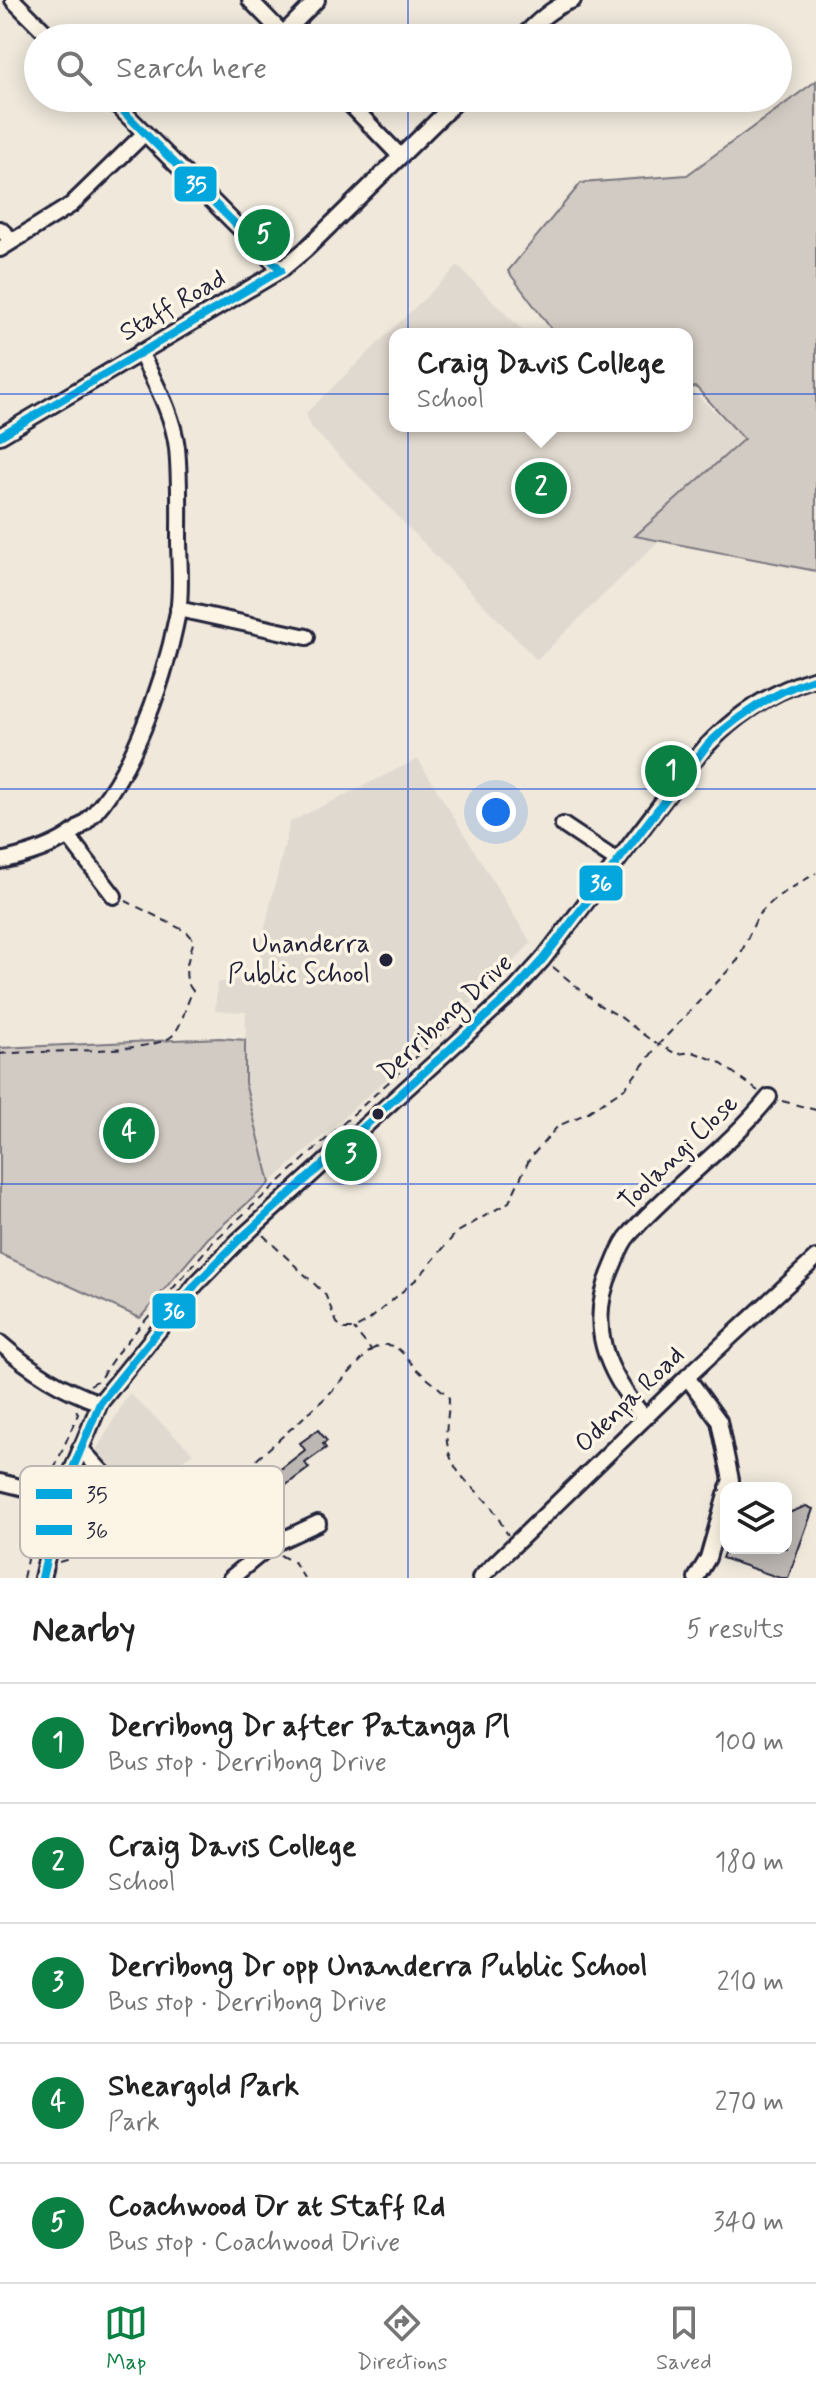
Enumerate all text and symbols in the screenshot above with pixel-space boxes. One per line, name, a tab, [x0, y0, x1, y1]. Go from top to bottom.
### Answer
search box	[24, 24, 792, 112]
icon: search	[52, 46, 96, 90]
text: Search here	[116, 49, 267, 88]
line badge: 35	[173, 165, 218, 203]
text: 35	[185, 172, 207, 200]
pin: 5	[238, 205, 290, 265]
street label: Staff Road	[114, 262, 232, 350]
popup	[389, 328, 693, 432]
text: Craig Davis College	[417, 344, 665, 383]
text: School	[417, 383, 484, 417]
pin: 2	[515, 458, 567, 518]
pin: 1	[645, 741, 697, 801]
your location	[476, 792, 516, 832]
line badge: 36	[578, 864, 624, 902]
text: 36	[590, 871, 612, 899]
place label: Unanderra Public School	[228, 928, 370, 992]
street label: Derribong Drive	[371, 947, 522, 1091]
marker: Unanderra Public School	[377, 951, 395, 969]
street label: Toolangi Close	[612, 1087, 746, 1219]
pin: 4	[103, 1103, 155, 1163]
unlabelled marker	[370, 1106, 386, 1122]
pin: 3	[325, 1125, 377, 1185]
line badge: 36	[151, 1292, 197, 1330]
text: 36	[163, 1299, 185, 1327]
street label: Odenpa Road	[568, 1339, 692, 1461]
legend	[20, 1466, 284, 1558]
text: 35	[86, 1482, 108, 1510]
map controls	[720, 1482, 792, 1554]
button: layers	[720, 1482, 792, 1554]
text: 36	[86, 1518, 108, 1546]
text: Nearby	[32, 1608, 136, 1653]
text: 5 results	[686, 1613, 784, 1647]
text: Derribong Dr after Patanga Pl	[108, 1707, 510, 1746]
text: 1	[52, 1726, 64, 1760]
text: 100 m	[714, 1726, 784, 1760]
text: Bus stop · Derribong Drive	[108, 1746, 387, 1780]
text: Craig Davis College	[108, 1827, 357, 1866]
text: 2	[52, 1846, 64, 1880]
text: 180 m	[715, 1846, 784, 1880]
text: School	[108, 1866, 175, 1900]
text: Derribong Dr opp Unanderra Public School	[108, 1947, 648, 1986]
text: 3	[52, 1966, 64, 2000]
text: 210 m	[717, 1966, 784, 2000]
text: Bus stop · Derribong Drive	[108, 1986, 387, 2020]
text: Sheargold Park	[108, 2067, 299, 2106]
text: 4	[50, 2086, 66, 2120]
text: 270 m	[715, 2086, 784, 2120]
text: Park	[108, 2106, 160, 2140]
text: Coachwood Dr at Staff Rd	[108, 2187, 445, 2226]
text: 5	[50, 2206, 66, 2240]
text: 340 m	[713, 2206, 784, 2240]
text: Bus stop · Coachwood Drive	[108, 2226, 400, 2260]
tab: Map	[104, 2301, 148, 2377]
tab: Directions	[357, 2301, 447, 2377]
tab: Saved	[656, 2301, 712, 2377]

